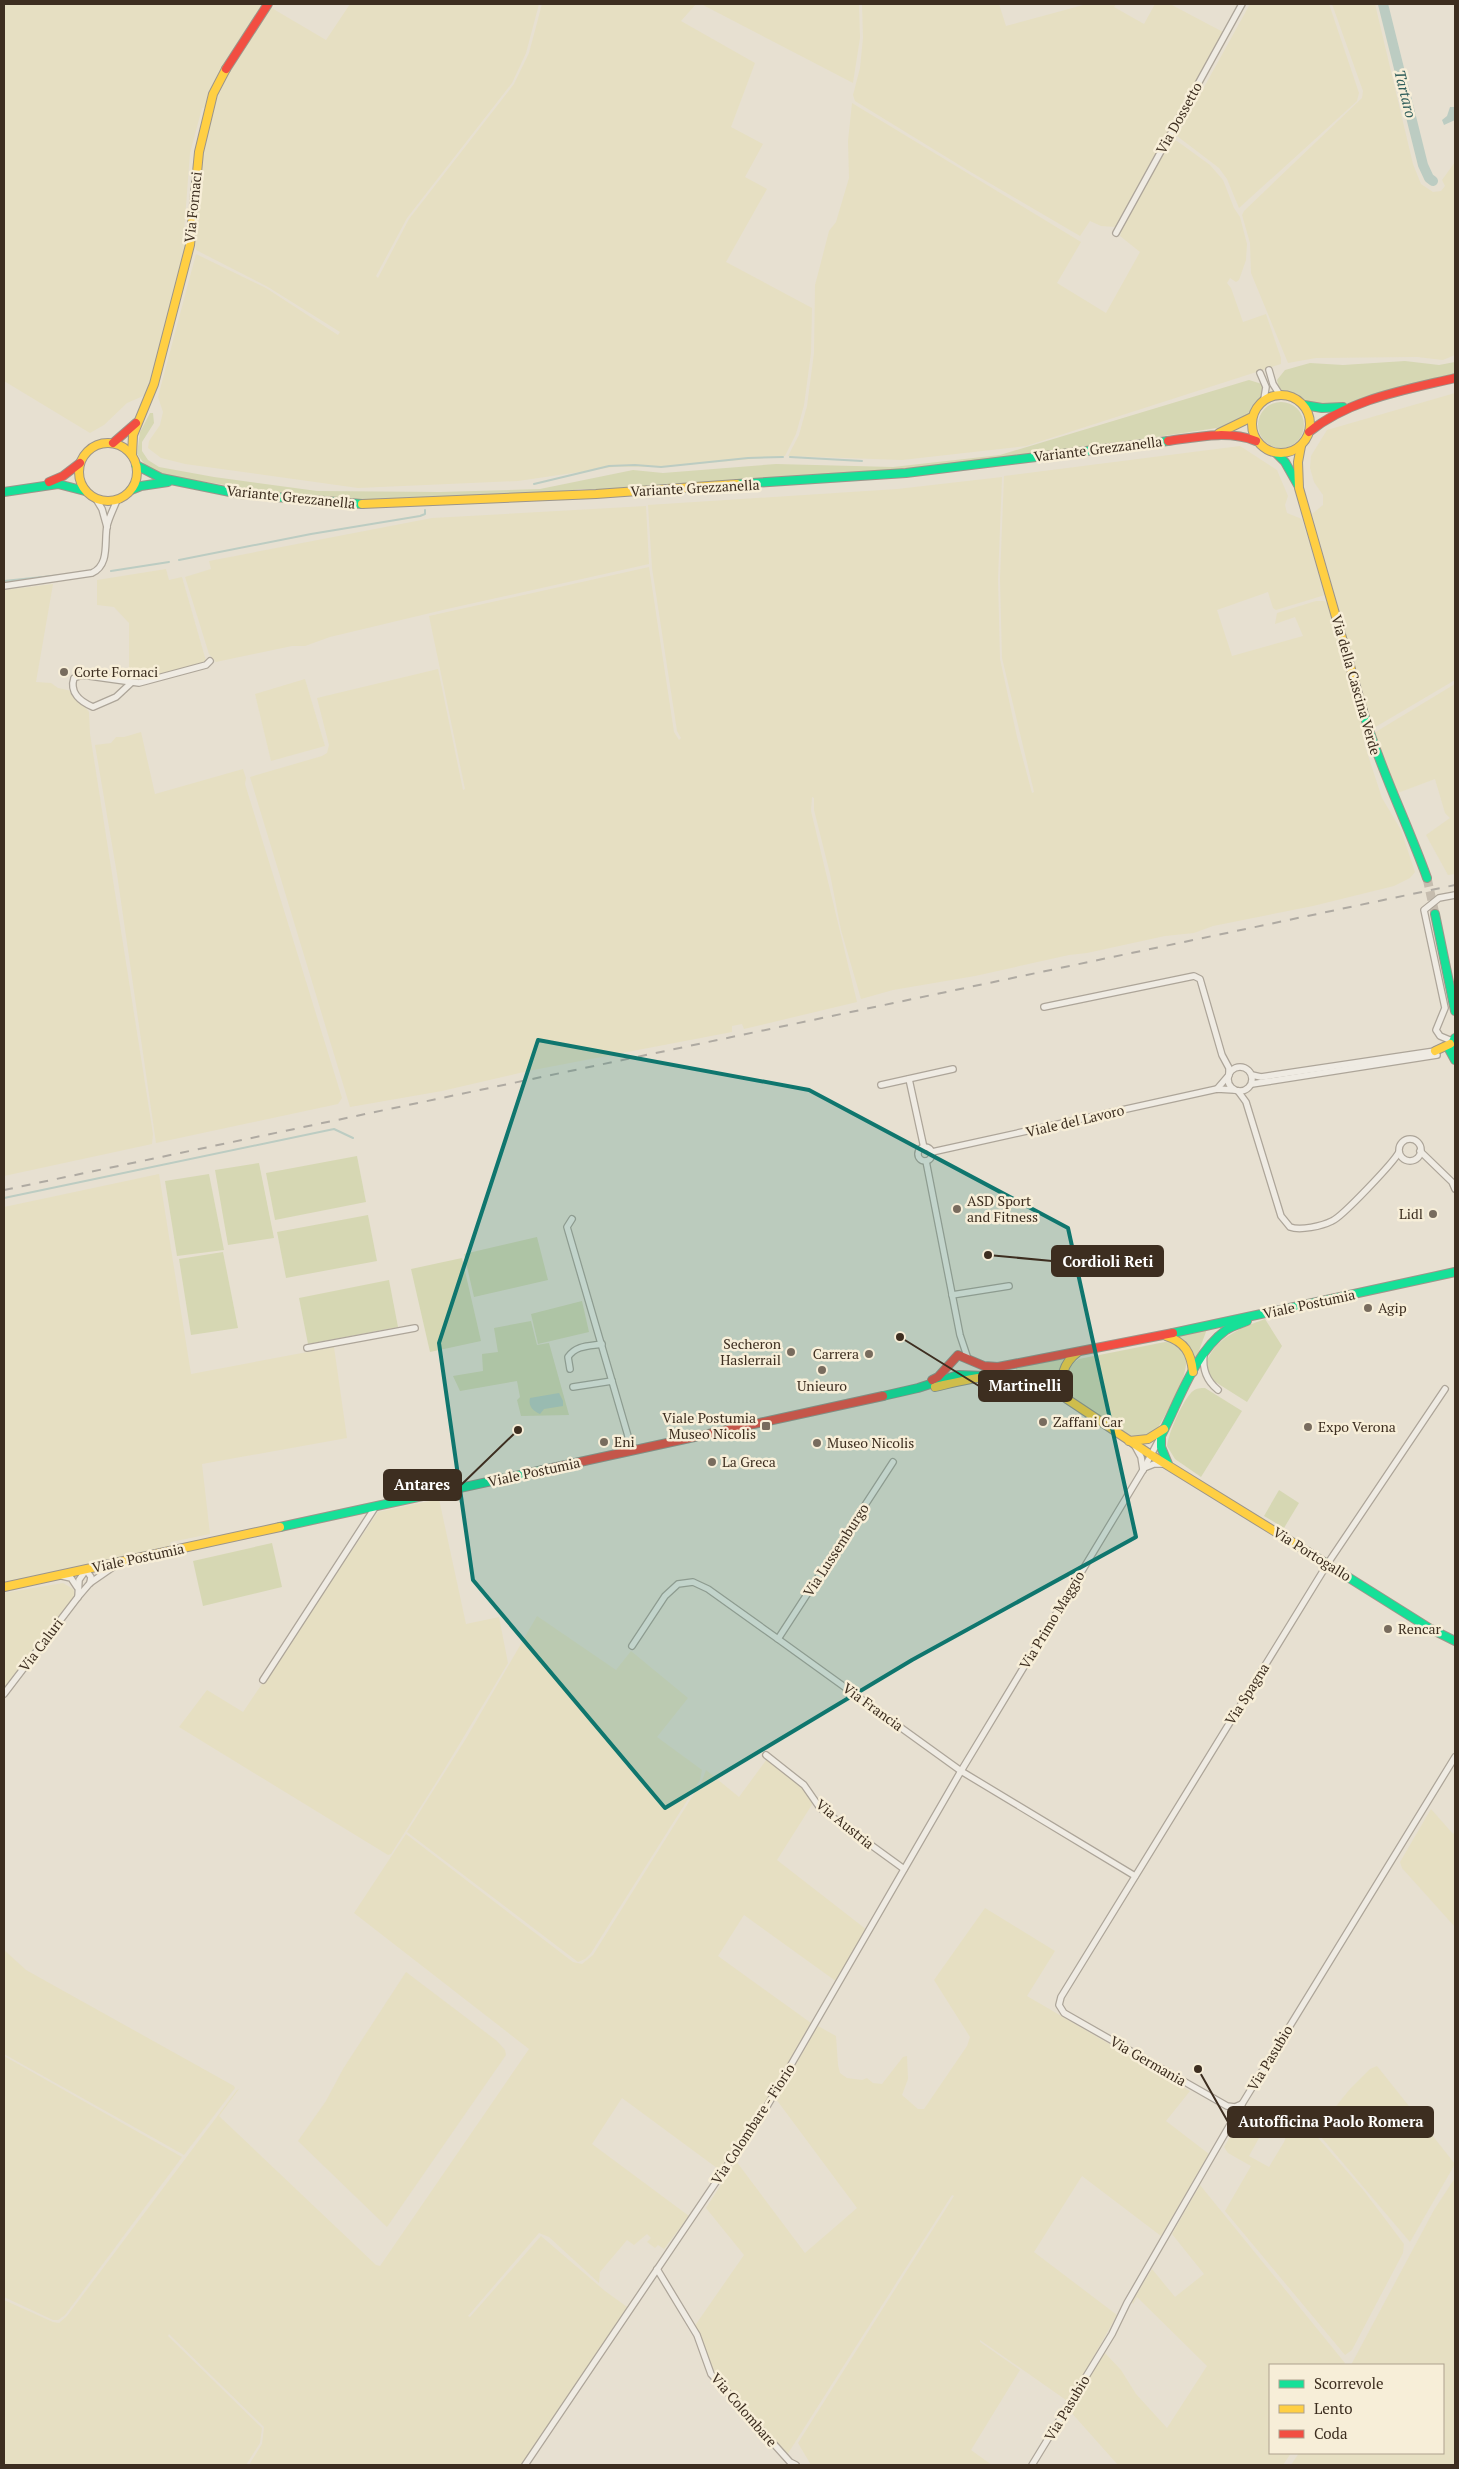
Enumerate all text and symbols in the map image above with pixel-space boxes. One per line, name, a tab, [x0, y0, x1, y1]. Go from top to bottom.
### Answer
water label: Tartaro	[1390, 68, 1422, 120]
street label: Via Dossetto	[1151, 78, 1206, 157]
street label: Via Fornaci	[179, 171, 206, 243]
street label: Variante Grezzanella	[1033, 431, 1163, 466]
street label: Variante Grezzanella	[630, 475, 760, 500]
street label: Variante Grezzanella	[226, 480, 356, 513]
street label: Via della Cascina Verde	[1327, 613, 1386, 757]
place label: Corte Fornaci	[74, 662, 158, 681]
marker: Corte Fornaci	[58, 666, 70, 678]
street label: Viale del Lavoro	[1024, 1100, 1126, 1141]
place label: ASD Sport and Fitness	[967, 1191, 1038, 1226]
marker: ASD Sport and Fitness	[951, 1203, 963, 1215]
place label: Lidl	[1399, 1204, 1423, 1223]
marker: Lidl	[1427, 1208, 1439, 1220]
callout: Cordioli Reti	[1052, 1246, 1163, 1276]
text: Cordioli Reti	[1063, 1251, 1153, 1271]
street label: Viale Postumia	[1261, 1284, 1357, 1323]
place label: Agip	[1378, 1298, 1407, 1317]
marker: Agip	[1362, 1302, 1374, 1314]
place label: Secheron Haslerrail	[720, 1334, 782, 1369]
place label: Carrera	[813, 1344, 859, 1363]
marker: Secheron Haslerrail	[785, 1346, 797, 1358]
marker: Carrera	[863, 1348, 875, 1360]
marker: Unieuro	[816, 1364, 828, 1376]
callout: Martinelli	[979, 1371, 1072, 1401]
text: Martinelli	[989, 1375, 1061, 1395]
place label: Unieuro	[797, 1376, 847, 1395]
place label: Viale Postumia Museo Nicolis	[662, 1408, 756, 1443]
place label: Zaffani Car	[1053, 1412, 1123, 1431]
marker: Zaffani Car	[1037, 1416, 1049, 1428]
place label: Expo Verona	[1318, 1417, 1396, 1436]
marker: Viale Postumia Museo Nicolis	[760, 1420, 772, 1432]
marker: Expo Verona	[1302, 1421, 1314, 1433]
place label: Eni	[614, 1432, 635, 1451]
place label: Museo Nicolis	[827, 1433, 914, 1452]
marker: Eni	[598, 1436, 610, 1448]
marker: Museo Nicolis	[811, 1437, 823, 1449]
street label: Viale Postumia	[486, 1452, 582, 1491]
place label: La Greca	[722, 1452, 776, 1471]
marker: La Greca	[706, 1456, 718, 1468]
callout: Antares	[384, 1470, 461, 1500]
text: Antares	[394, 1474, 450, 1494]
street label: Via Lussemburgo	[798, 1499, 873, 1600]
street label: Via Portogallo	[1270, 1522, 1355, 1585]
street label: Viale Postumia	[90, 1538, 186, 1577]
street label: Via Primo Maggio	[1015, 1567, 1089, 1672]
street label: Via Caluri	[14, 1614, 67, 1675]
place label: Rencar	[1398, 1619, 1442, 1638]
marker: Rencar	[1382, 1623, 1394, 1635]
street label: Via Spagna	[1220, 1659, 1273, 1728]
street label: Via Francia	[839, 1678, 907, 1735]
street label: Via Austria	[812, 1794, 878, 1853]
street label: Via Pasubio	[1243, 2021, 1297, 2094]
street label: Via Germania	[1107, 2031, 1190, 2090]
street label: Via Colombare - Fiorio	[706, 2059, 799, 2188]
callout: Autofficina Paolo Romera	[1228, 2107, 1433, 2137]
text: Autofficina Paolo Romera	[1238, 2111, 1424, 2131]
legend	[1269, 2364, 1444, 2454]
street label: Via Colombare	[707, 2369, 782, 2451]
street label: Via Pasubio	[1040, 2371, 1094, 2444]
text: Scorrevole	[1314, 2373, 1384, 2393]
text: Lento	[1314, 2398, 1353, 2418]
text: Coda	[1314, 2423, 1348, 2443]

